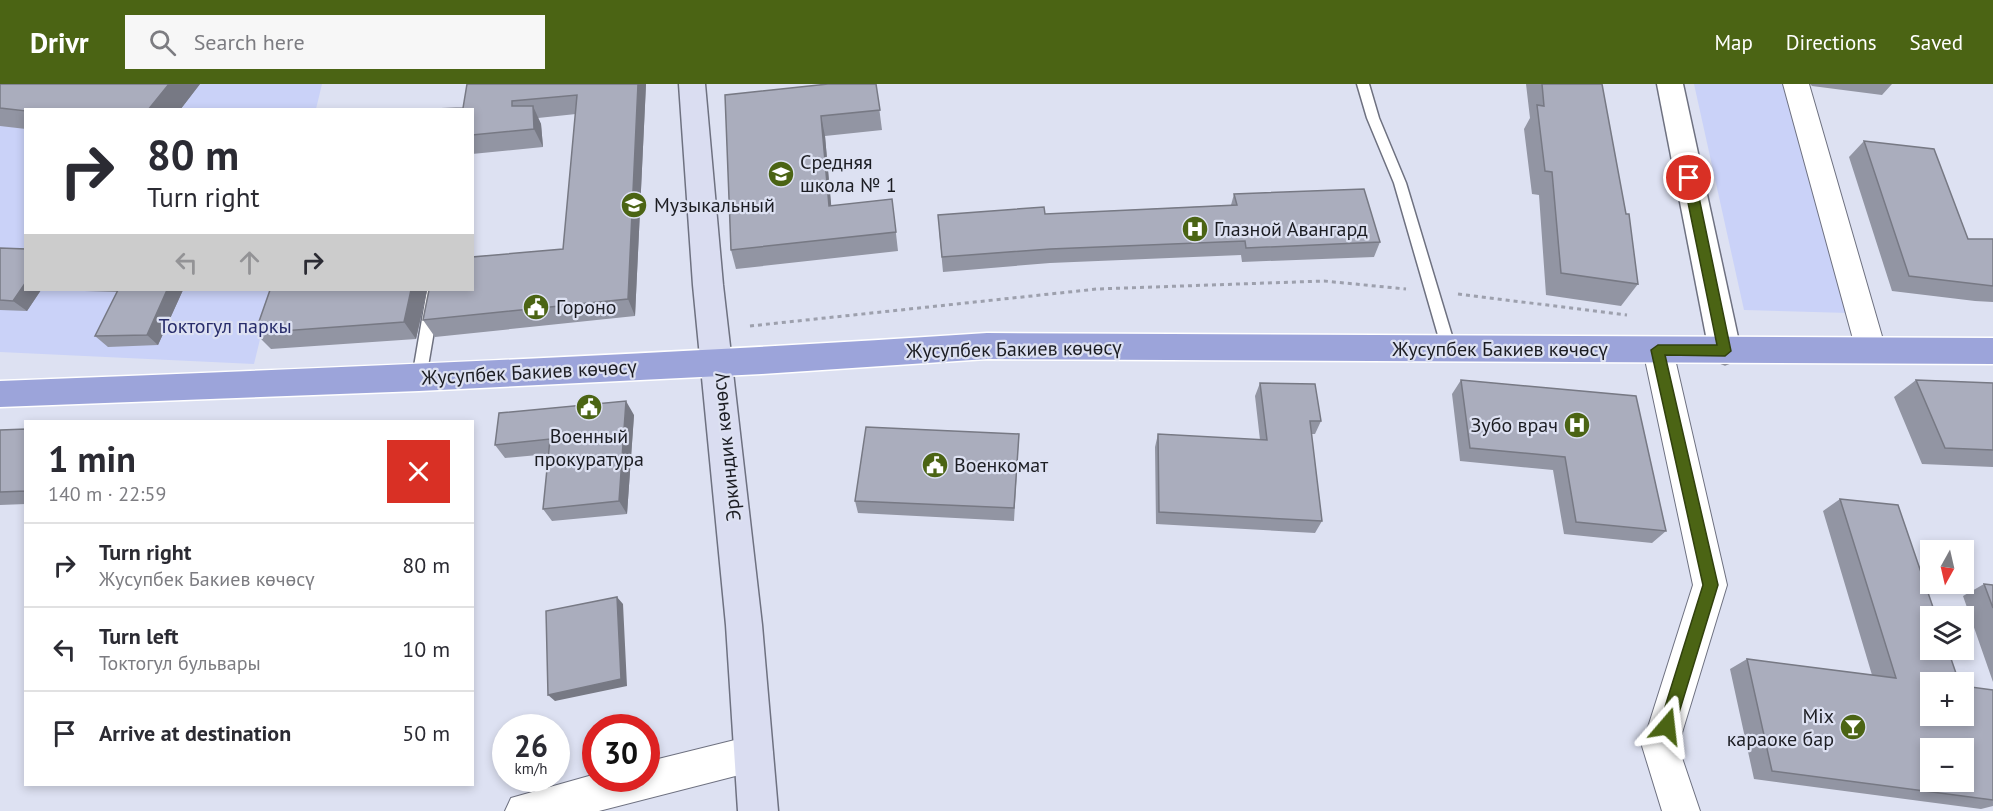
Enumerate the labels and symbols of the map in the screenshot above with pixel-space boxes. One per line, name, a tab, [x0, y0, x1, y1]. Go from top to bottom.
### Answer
place label: Средняя школа № 1	[800, 149, 897, 198]
pin	[1663, 152, 1714, 203]
school or university icon: Средняя школа № 1	[766, 159, 796, 189]
school or university icon: Музыкальный	[619, 190, 649, 220]
place label: Музыкальный	[654, 192, 775, 218]
hospital icon: Глазной Авангард	[1180, 214, 1210, 244]
place label: Глазной Авангард	[1214, 216, 1368, 242]
public building icon: Гороно	[521, 292, 551, 322]
place label: Гороно	[556, 294, 616, 320]
park label: Токтогул паркы	[158, 313, 292, 339]
street label: Жусупбек Бакиев көчөсү	[905, 334, 1122, 364]
street label: Жусупбек Бакиев көчөсү	[1391, 336, 1608, 362]
street label: Жусупбек Бакиев көчөсү	[420, 353, 638, 391]
street label: Эркиндик көчөсү	[705, 371, 747, 523]
public building icon: Военный прокуратура	[574, 392, 604, 422]
hospital icon: Зубо врач	[1562, 410, 1592, 440]
place label: Зубо врач	[1471, 412, 1558, 438]
place label: Военный прокуратура	[534, 423, 644, 472]
public building icon: Военкомат	[920, 450, 950, 480]
place label: Военкомат	[954, 452, 1048, 478]
north arrow	[1920, 540, 1974, 594]
position arrow	[1635, 694, 1699, 758]
place label: Mix караоке бар	[1727, 703, 1834, 752]
bar icon: Mix караоке бар	[1838, 712, 1868, 742]
speed limit sign: 30	[582, 714, 660, 792]

